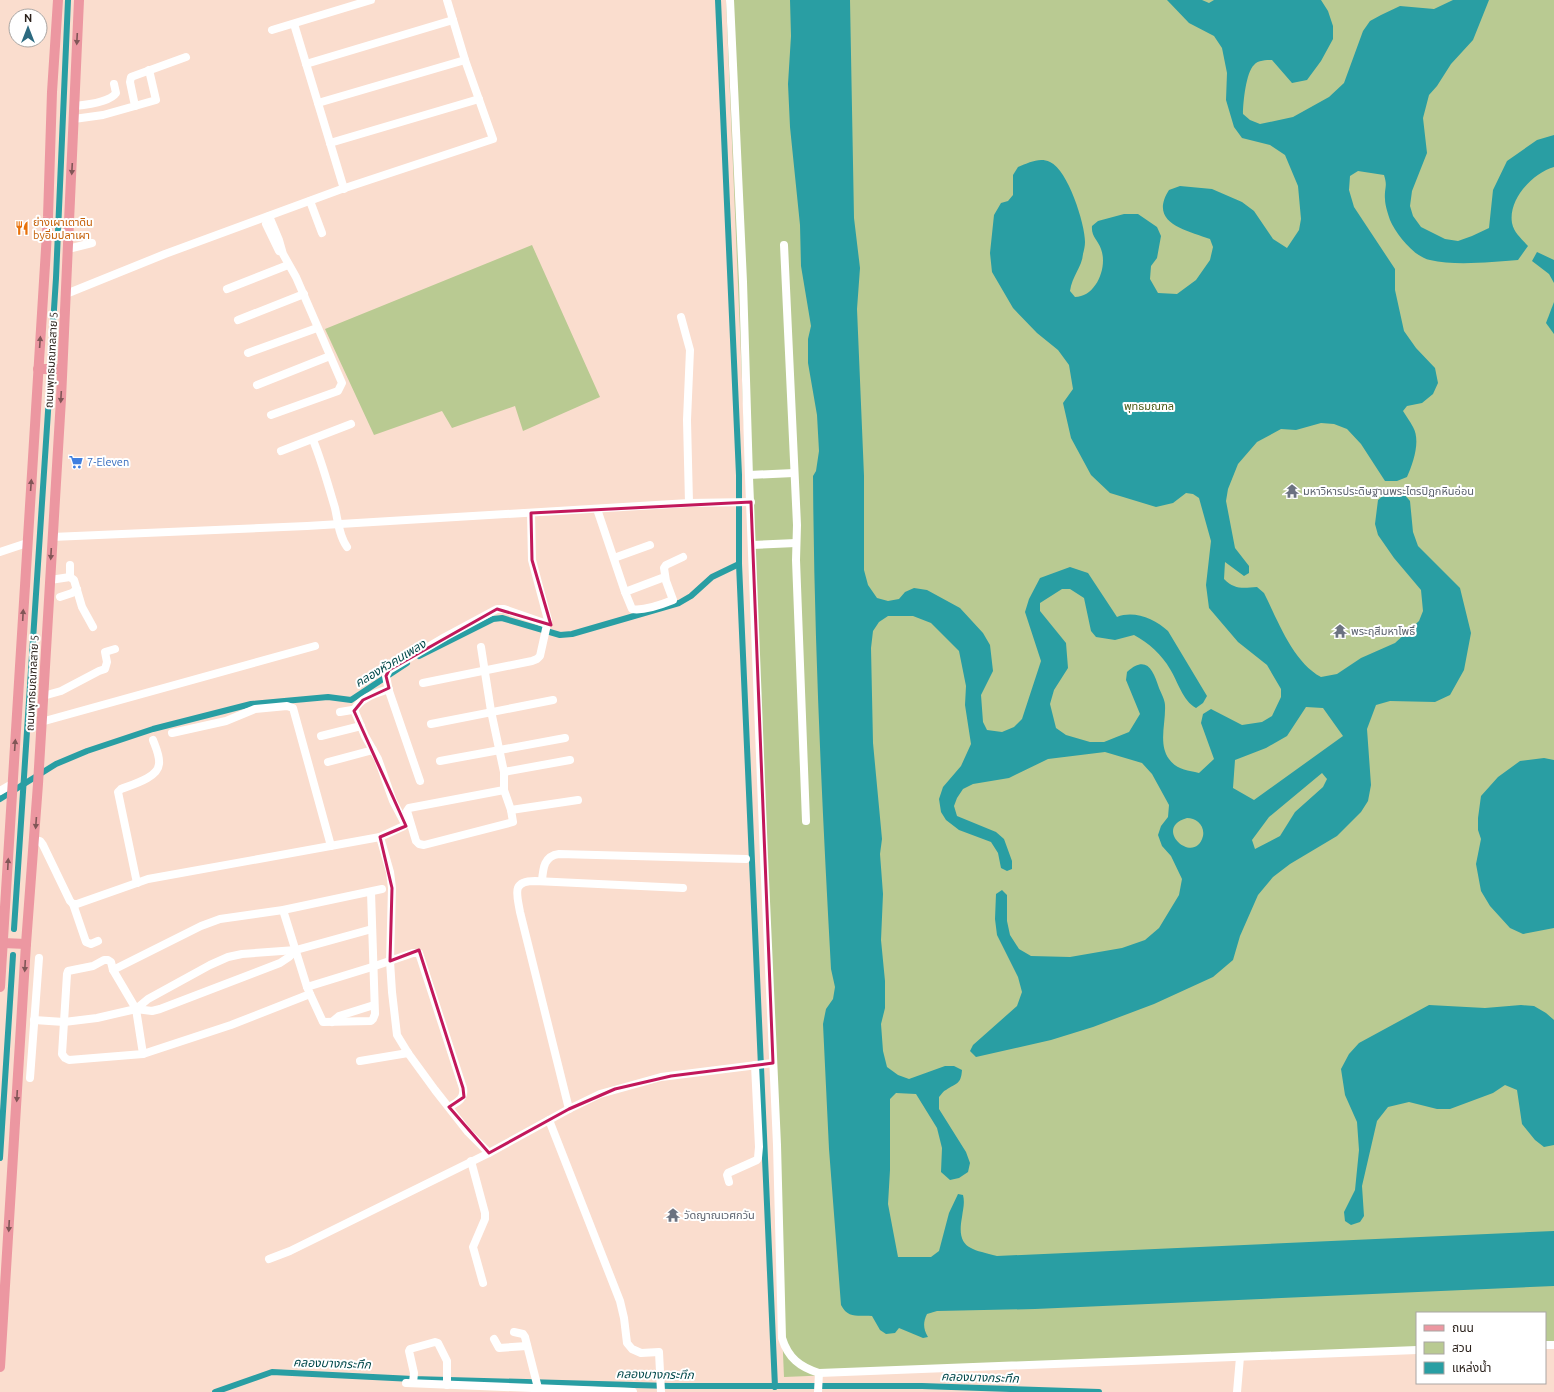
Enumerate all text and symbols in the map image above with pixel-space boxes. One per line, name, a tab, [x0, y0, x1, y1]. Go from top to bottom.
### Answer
north arrow	[8, 8, 48, 48]
text: N	[24, 12, 32, 24]
one-way arrow	[74, 33, 81, 45]
one-way arrow	[69, 163, 75, 176]
place label: ย่างเผาเตาดิน byอิ่มปลาเผา	[33, 216, 93, 241]
restaurant icon: ย่างเผาเตาดิน byอิ่มปลาเผา	[14, 220, 30, 236]
street label: ถนนพุทธมณฑลสาย 5	[42, 312, 61, 408]
one-way arrow	[36, 336, 43, 348]
one-way arrow	[57, 391, 64, 403]
park label: พุทธมณฑล	[1124, 400, 1174, 413]
supermarket icon: 7-Eleven	[68, 454, 84, 470]
place label: 7-Eleven	[87, 456, 129, 468]
one-way arrow	[27, 479, 34, 491]
temple icon: มหาวิหารประดิษฐานพระไตรปิฏกหินอ่อน	[1284, 483, 1300, 499]
place label: มหาวิหารประดิษฐานพระไตรปิฏกหินอ่อน	[1303, 485, 1474, 497]
one-way arrow	[48, 548, 55, 560]
one-way arrow	[20, 609, 27, 621]
temple icon: พระฤสีมหาโพธิ์	[1332, 623, 1348, 639]
place label: พระฤสีมหาโพธิ์	[1351, 625, 1415, 637]
street label: ถนนพุทธมณฑลสาย 5	[23, 635, 42, 731]
water label: คลองหัวคนเพลง	[352, 636, 428, 689]
one-way arrow	[11, 739, 18, 751]
one-way arrow	[32, 817, 39, 829]
one-way arrow	[4, 858, 11, 870]
one-way arrow	[21, 960, 28, 972]
one-way arrow	[14, 1090, 21, 1102]
temple icon: วัดญาณเวศกวัน	[665, 1207, 681, 1223]
place label: วัดญาณเวศกวัน	[684, 1209, 755, 1221]
one-way arrow	[5, 1220, 12, 1232]
legend	[1416, 1312, 1546, 1384]
text: ถนน	[1452, 1321, 1474, 1334]
text: สวน	[1452, 1341, 1472, 1354]
water label: คลองบางกระทึก	[293, 1355, 372, 1371]
text: แหล่งน้ำ	[1452, 1359, 1491, 1374]
water label: คลองบางกระทึก	[616, 1367, 695, 1381]
water label: คลองบางกระทึก	[941, 1369, 1020, 1385]

